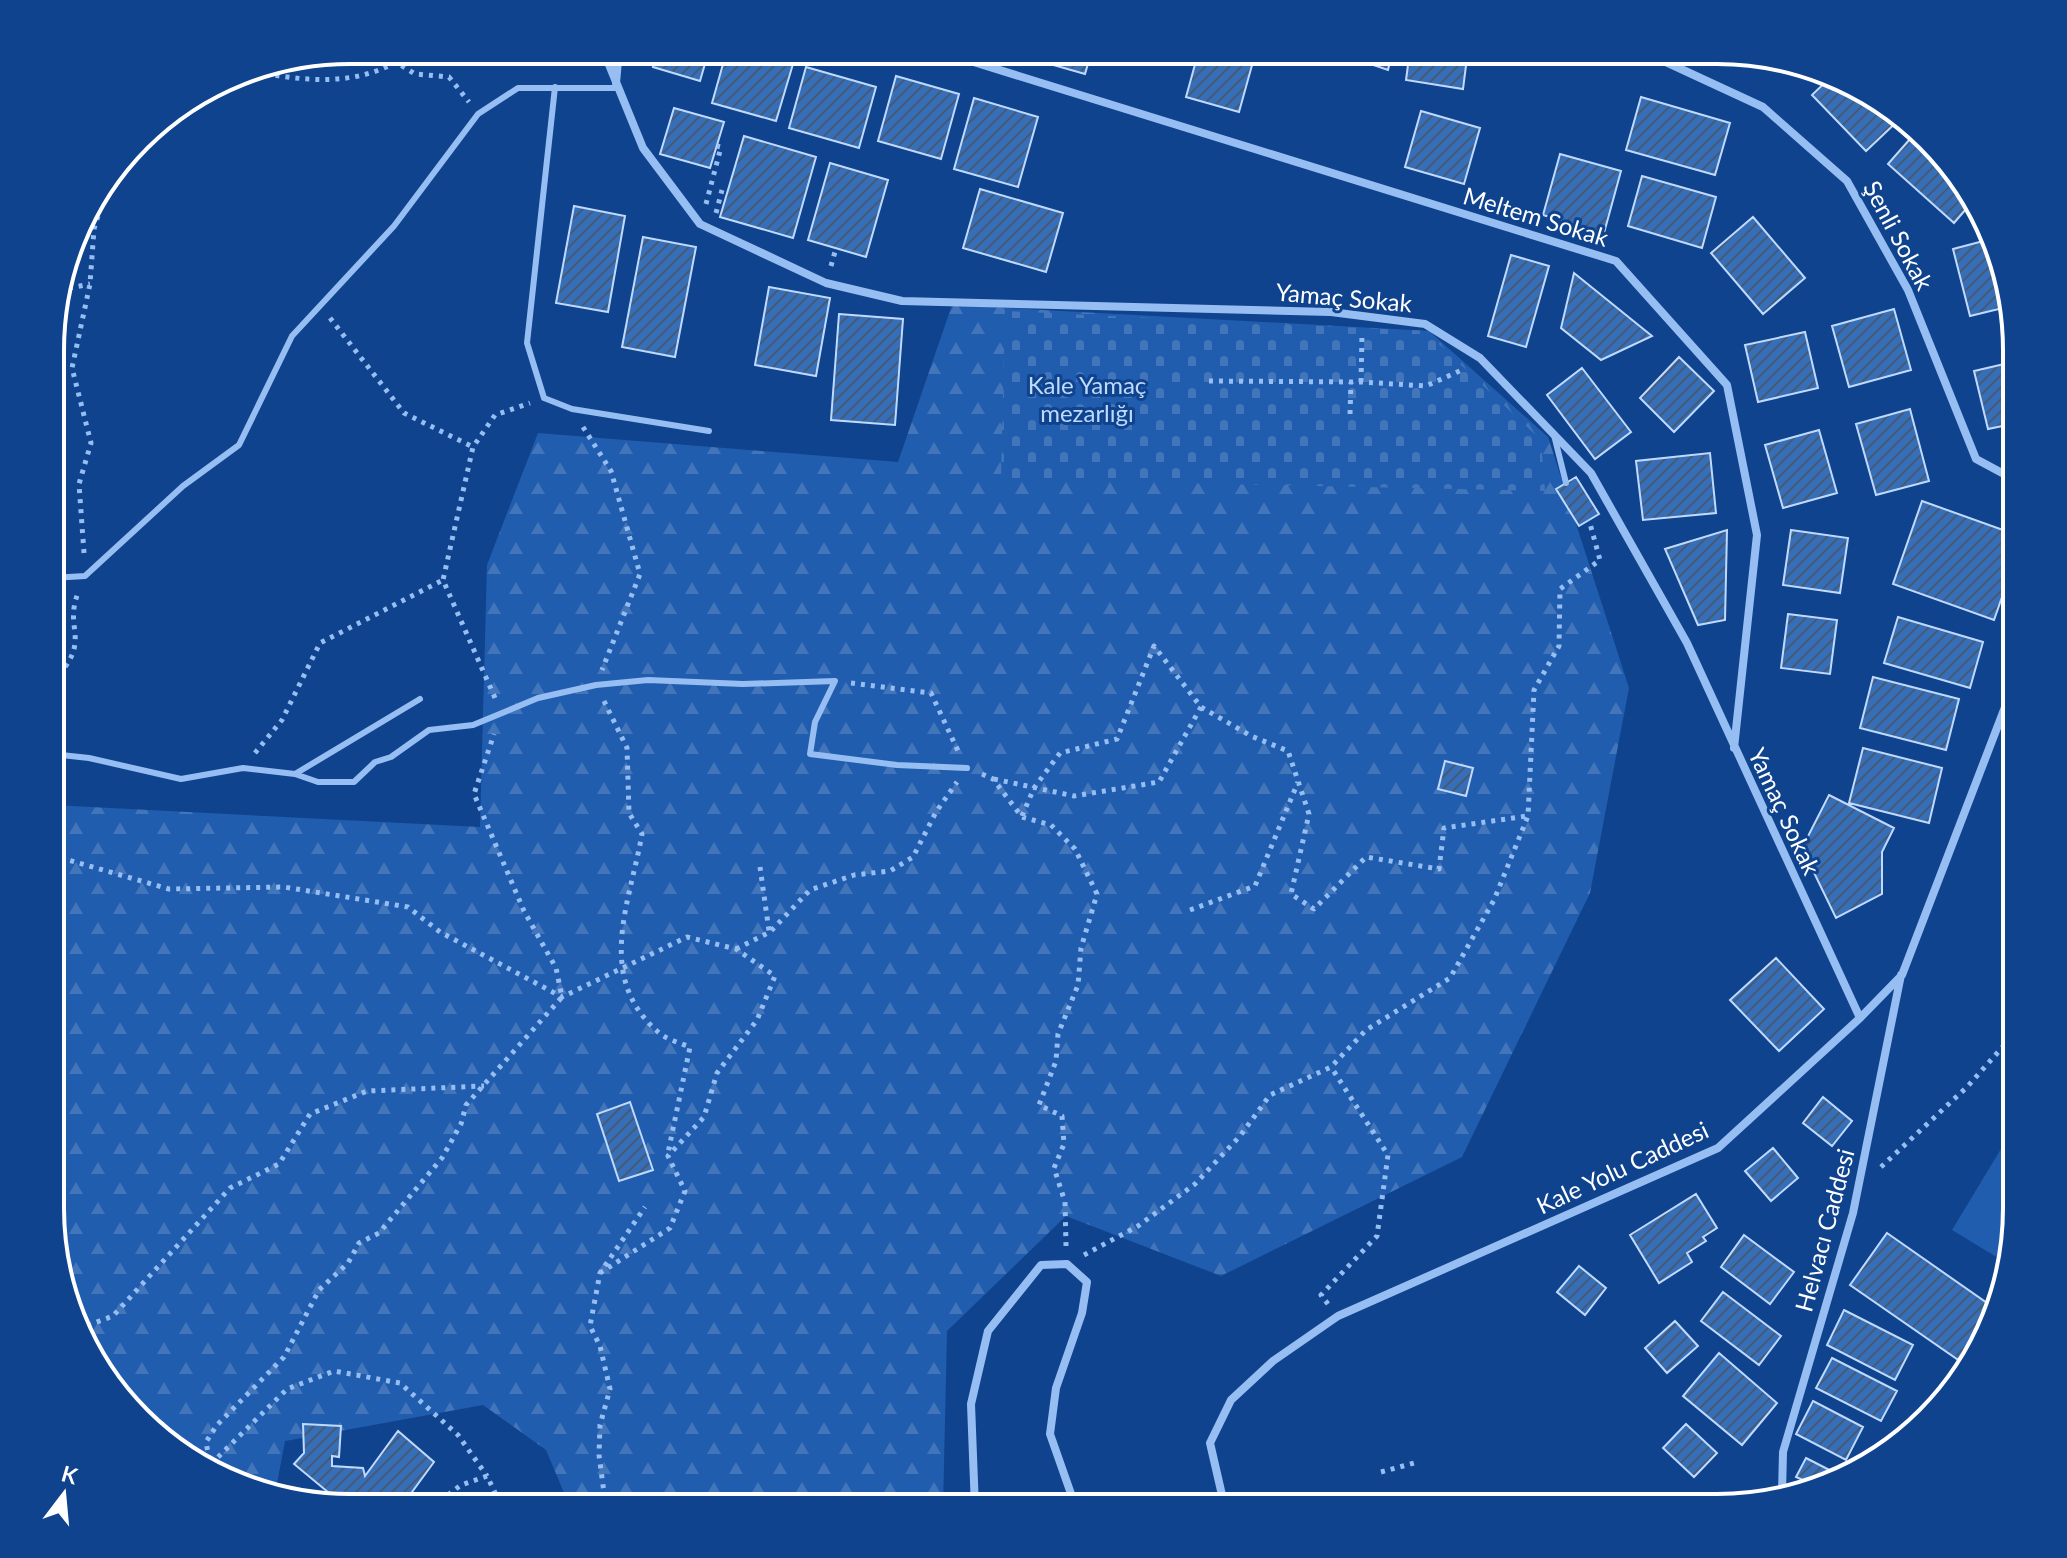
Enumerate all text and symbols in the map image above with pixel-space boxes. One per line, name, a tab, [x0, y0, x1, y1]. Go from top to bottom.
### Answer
street label: Şenli Sokak	[1858, 175, 1940, 295]
street label: Meltem Sokak	[1460, 180, 1613, 252]
street label: Yamaç Sokak	[1275, 277, 1414, 317]
park label: Kale Yamaç mezarlığı	[1028, 370, 1146, 427]
street label: Yamaç Sokak	[1743, 743, 1827, 880]
street label: Kale Yolu Caddesi	[1532, 1115, 1712, 1219]
street label: Helvacı Caddesi	[1788, 1145, 1860, 1315]
north arrow	[24, 1454, 104, 1534]
text: K	[59, 1459, 81, 1490]

